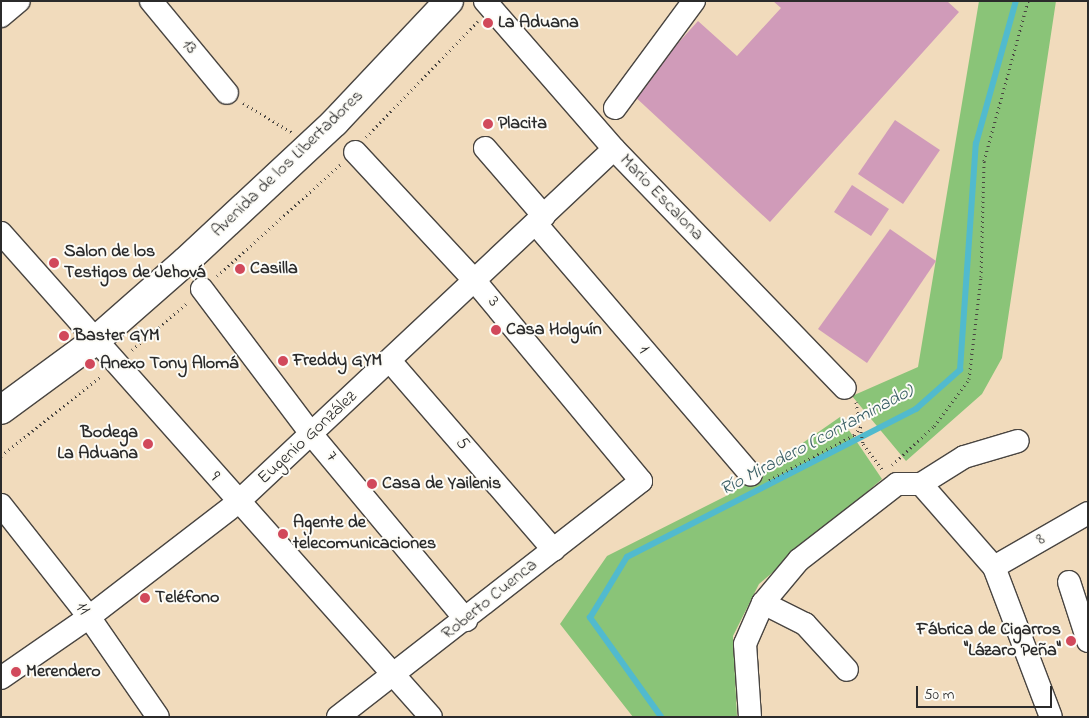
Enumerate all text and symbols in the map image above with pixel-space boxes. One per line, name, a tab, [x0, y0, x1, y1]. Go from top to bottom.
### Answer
place label: La Aduana	[498, 12, 579, 34]
marker: La Aduana	[482, 17, 494, 29]
street label: 13	[176, 35, 202, 59]
street label: Avenida de los Libertadores	[208, 86, 368, 242]
place label: Placita	[498, 113, 547, 135]
marker: Placita	[482, 118, 494, 130]
street label: Mario Escalona	[614, 150, 708, 246]
place label: Salon de los Testigos de Jehová	[64, 242, 205, 284]
marker: Salon de los Testigos de Jehová	[48, 257, 60, 269]
place label: Casilla	[250, 258, 298, 280]
marker: Casilla	[234, 263, 246, 275]
street label: 3	[482, 292, 504, 312]
place label: Casa Holguín	[506, 319, 602, 341]
marker: Casa Holguín	[490, 324, 502, 336]
place label: Baster GYM	[74, 325, 160, 347]
marker: Baster GYM	[58, 330, 70, 342]
street label: 1	[633, 341, 653, 359]
place label: Freddy GYM	[293, 350, 382, 372]
place label: Anexo Tony Alomá	[100, 353, 238, 375]
marker: Freddy GYM	[277, 355, 289, 367]
marker: Anexo Tony Alomá	[84, 358, 96, 370]
water label: Río Miradero (contaminado)	[716, 380, 918, 502]
street label: Eugenio González	[254, 386, 362, 490]
place label: Bodega La Aduana	[57, 423, 138, 466]
street label: 5	[450, 433, 474, 455]
marker: Bodega La Aduana	[142, 438, 154, 450]
street label: 7	[320, 447, 342, 467]
street label: 9	[204, 468, 224, 486]
place label: Casa de Yailenis	[382, 473, 501, 495]
marker: Casa de Yailenis	[366, 478, 378, 490]
place label: Agente de telecomunicaciones	[293, 513, 436, 556]
marker: Agente de telecomunicaciones	[277, 528, 289, 540]
street label: 8	[1033, 529, 1049, 551]
street label: Roberto Cuenca	[438, 555, 542, 645]
place label: Teléfono	[155, 587, 219, 609]
marker: Teléfono	[139, 592, 151, 604]
street label: 11	[70, 598, 94, 620]
place label: Fábrica de Cigarros "Lázaro Peña"	[916, 620, 1061, 662]
marker: Fábrica de Cigarros "Lázaro Peña"	[1065, 635, 1077, 647]
place label: Merendero	[26, 661, 101, 683]
marker: Merendero	[10, 666, 22, 678]
scale bar	[919, 676, 1055, 708]
text: 50 m	[924, 684, 954, 706]

